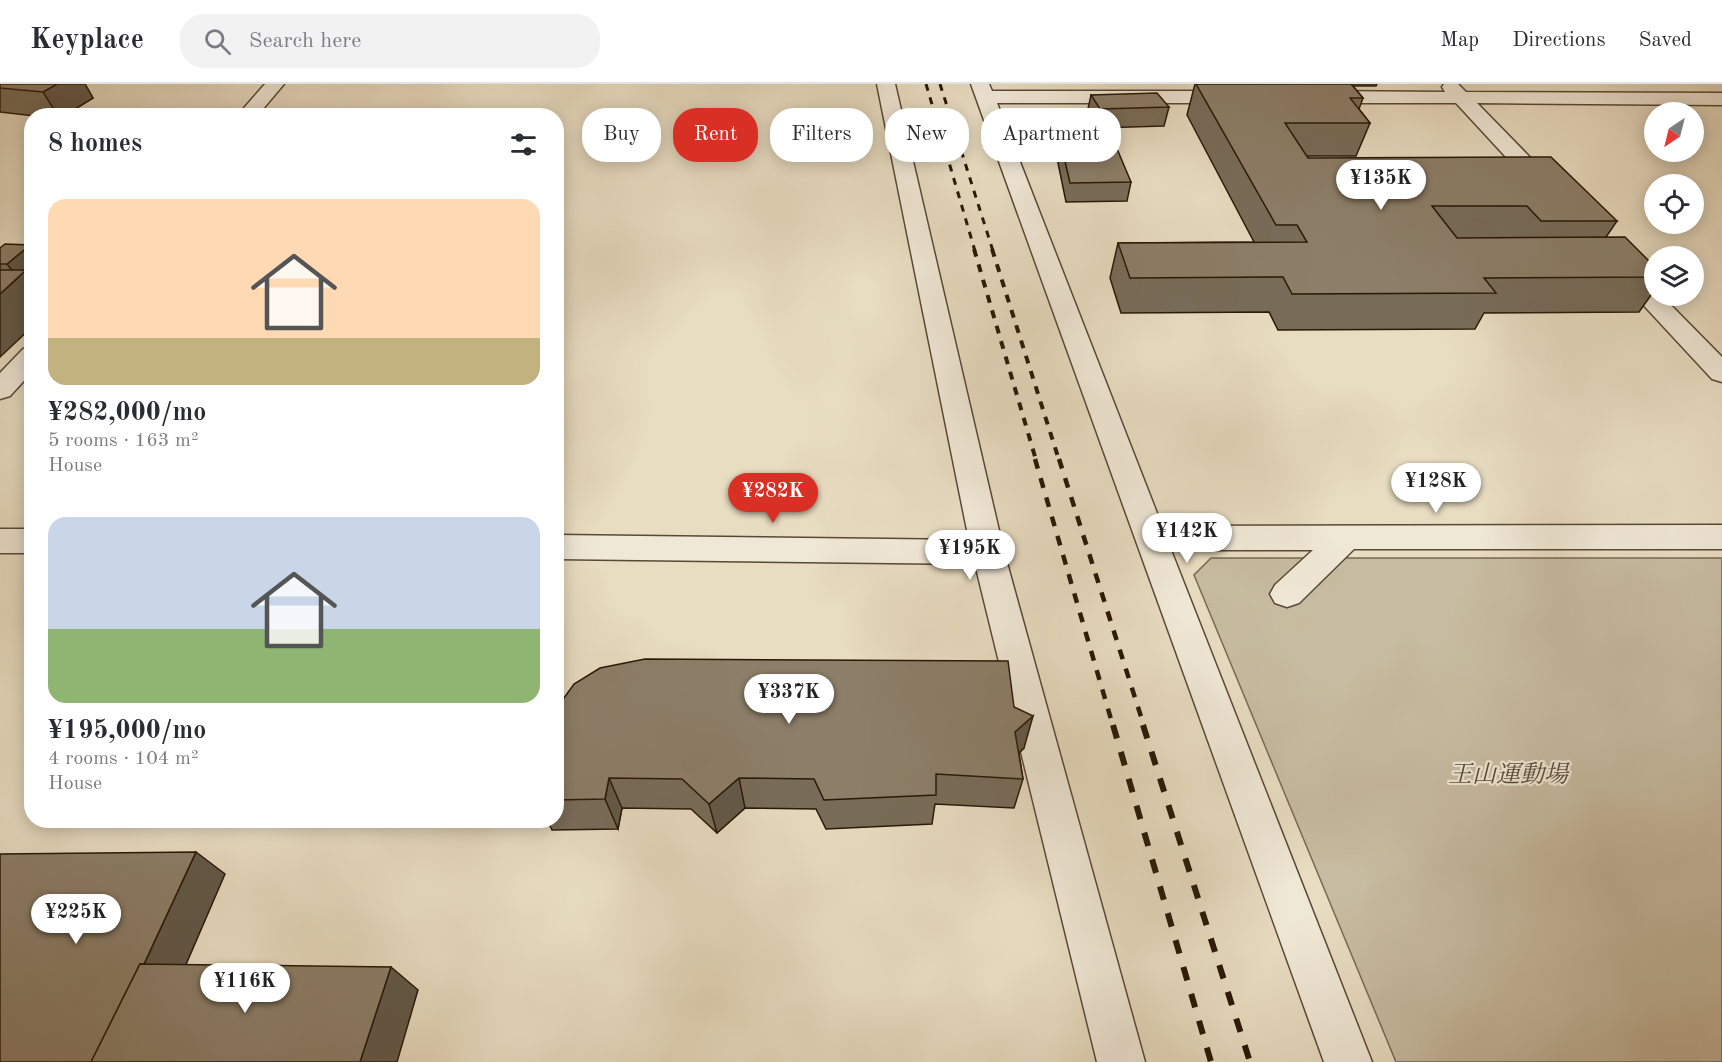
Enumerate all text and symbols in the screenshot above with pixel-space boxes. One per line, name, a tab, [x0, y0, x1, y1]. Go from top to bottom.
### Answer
search box	[180, 14, 600, 68]
icon: search	[201, 25, 234, 58]
text: Keyplace	[30, 27, 144, 55]
text: Search here	[249, 30, 361, 52]
text: Map	[1440, 30, 1479, 51]
text: Directions	[1512, 30, 1606, 51]
text: Saved	[1639, 30, 1692, 51]
north arrow	[1644, 102, 1704, 162]
map controls	[1644, 102, 1704, 306]
chip: Buy	[582, 108, 661, 162]
chip: Rent	[673, 108, 758, 162]
chip: Filters	[770, 108, 873, 162]
chip: New	[885, 108, 969, 162]
chip: Apartment	[981, 108, 1121, 162]
icon: filters	[507, 128, 540, 161]
text: 8 homes	[48, 131, 142, 157]
pin: ¥135K	[1339, 160, 1423, 211]
text: ¥135K	[1350, 169, 1412, 189]
button: locate	[1644, 174, 1704, 234]
icon: home	[240, 238, 348, 346]
button: layers	[1644, 246, 1704, 306]
text: ¥282,000/mo	[48, 400, 206, 426]
text: 5 rooms · 163 m²	[48, 431, 198, 451]
text: House	[48, 456, 102, 476]
pin: ¥128K	[1394, 463, 1478, 514]
text: ¥128K	[1405, 472, 1467, 492]
pin: ¥282K	[731, 473, 815, 524]
text: ¥282K	[742, 482, 804, 502]
pin: ¥142K	[1145, 513, 1229, 564]
text: ¥142K	[1156, 522, 1218, 542]
pin: ¥195K	[928, 530, 1012, 581]
text: ¥195K	[939, 539, 1001, 559]
icon: home	[240, 556, 348, 664]
pin: ¥337K	[747, 674, 831, 725]
text: ¥337K	[758, 683, 820, 703]
text: ¥195,000/mo	[48, 718, 206, 744]
text: 4 rooms · 104 m²	[48, 749, 198, 769]
park label: 王山運動場	[1448, 761, 1570, 788]
text: House	[48, 774, 102, 794]
pin: ¥225K	[34, 894, 118, 945]
text: ¥225K	[45, 903, 107, 923]
pin: ¥116K	[203, 963, 287, 1014]
text: ¥116K	[214, 972, 276, 992]

